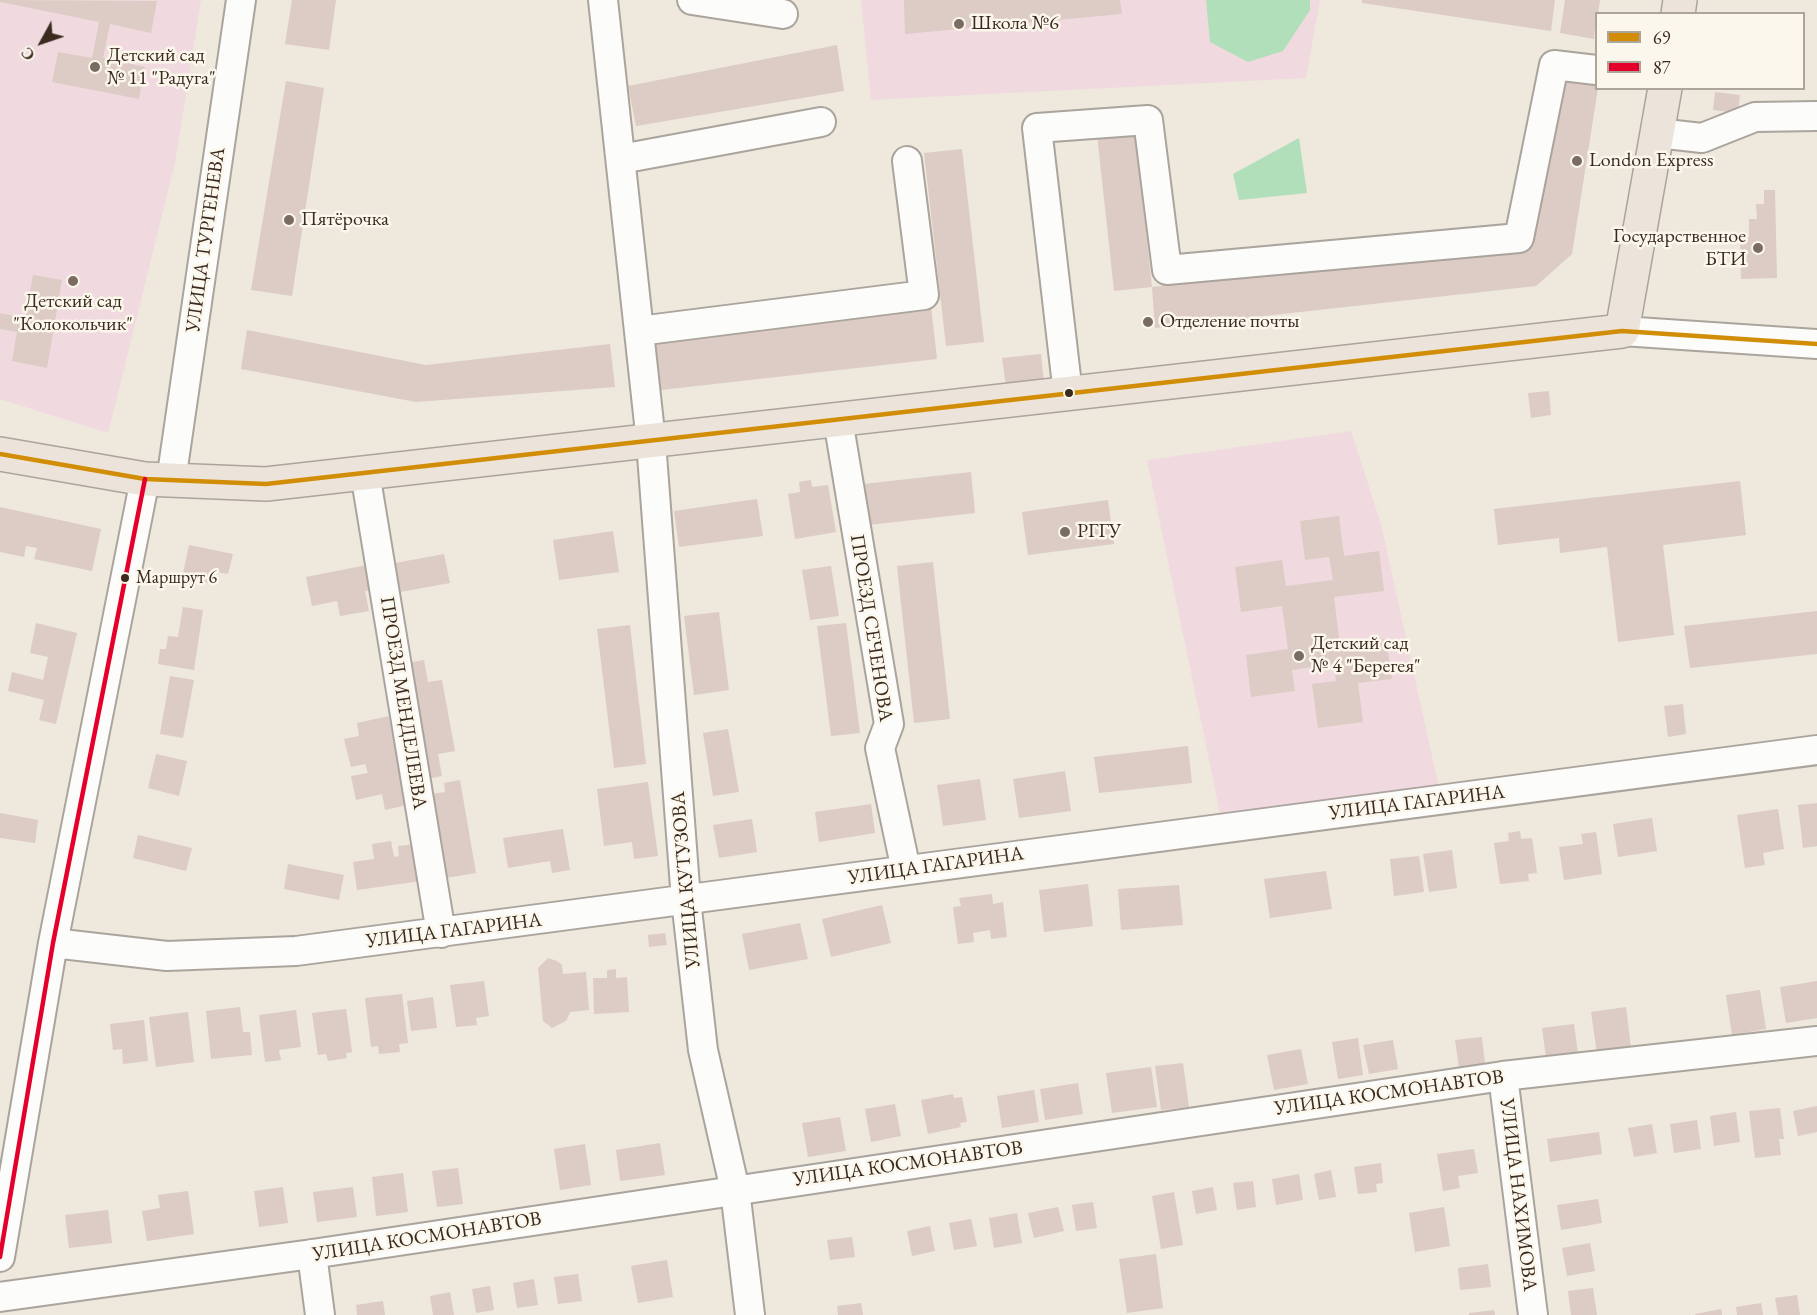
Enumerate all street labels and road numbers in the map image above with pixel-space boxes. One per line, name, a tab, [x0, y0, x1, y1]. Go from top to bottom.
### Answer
street label: УЛИЦА ТУРГЕНЕВА	[181, 146, 231, 334]
street label: ПРОЕЗД СЕЧЕНОВА	[844, 533, 898, 723]
street label: ПРОЕЗД МЕНДЕЛЕЕВА	[374, 595, 432, 811]
street label: УЛИЦА ГАГАРИНА	[1328, 780, 1506, 826]
street label: УЛИЦА КУТУЗОВА	[666, 790, 706, 970]
street label: УЛИЦА ГАГАРИНА	[847, 842, 1025, 890]
street label: УЛИЦА ГАГАРИНА	[365, 908, 543, 954]
street label: УЛИЦА КОСМОНАВТОВ	[1273, 1065, 1505, 1121]
street label: УЛИЦА НАХИМОВА	[1494, 1097, 1542, 1293]
street label: УЛИЦА КОСМОНАВТОВ	[792, 1136, 1024, 1192]
street label: УЛИЦА КОСМОНАВТОВ	[311, 1207, 543, 1267]

